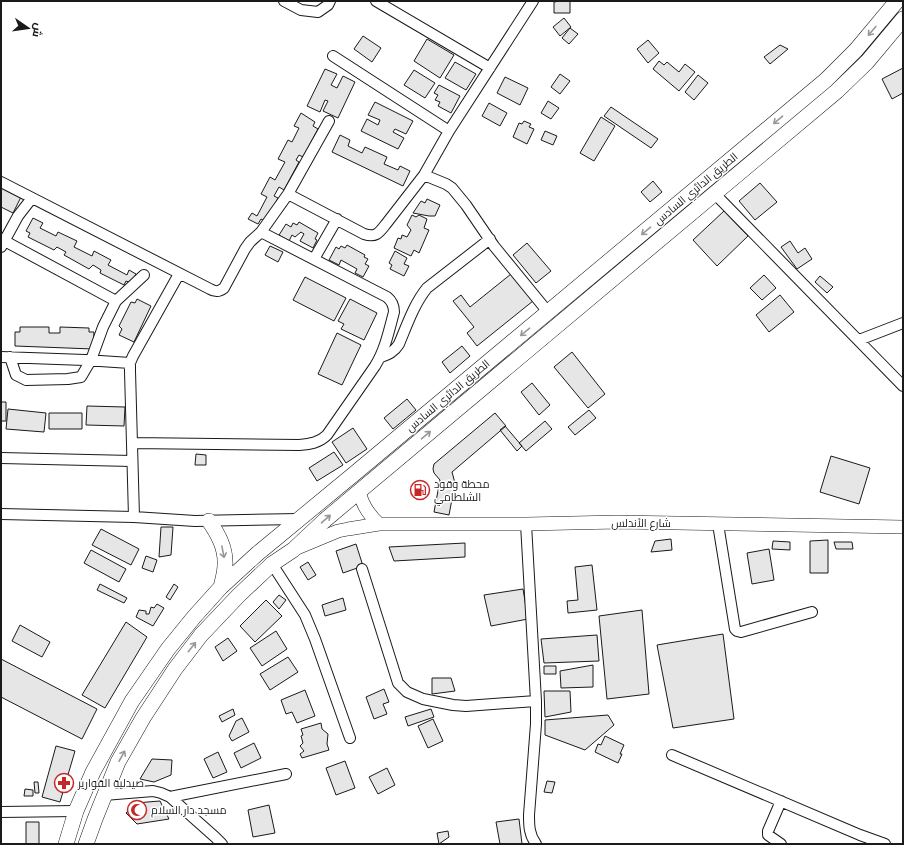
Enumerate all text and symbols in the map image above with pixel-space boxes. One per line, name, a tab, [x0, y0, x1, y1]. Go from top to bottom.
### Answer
north arrow	[8, 8, 48, 48]
text: ش	[29, 22, 45, 38]
one-way arrow	[868, 26, 877, 37]
one-way arrow	[773, 116, 783, 125]
street label: الطريق الدائري السادس	[652, 150, 742, 229]
one-way arrow	[641, 226, 651, 235]
one-way arrow	[519, 327, 530, 336]
street label: الطريق الدائري السادس	[404, 357, 494, 436]
one-way arrow	[421, 431, 431, 440]
place label: محطة وقود الشلطامي	[434, 478, 489, 506]
fuel station icon: محطة وقود الشلطامي	[409, 479, 431, 501]
one-way arrow	[321, 514, 331, 523]
street label: شارع الأندلس	[611, 517, 671, 531]
one-way arrow	[220, 545, 228, 558]
one-way arrow	[188, 641, 196, 652]
one-way arrow	[118, 750, 126, 762]
pharmacy icon: صيدلية القوارير	[53, 772, 75, 794]
place label: صيدلية القوارير	[77, 777, 144, 790]
mosque icon: مسجد دار السلام	[126, 799, 148, 821]
place label: مسجد دار السلام	[151, 804, 227, 818]

